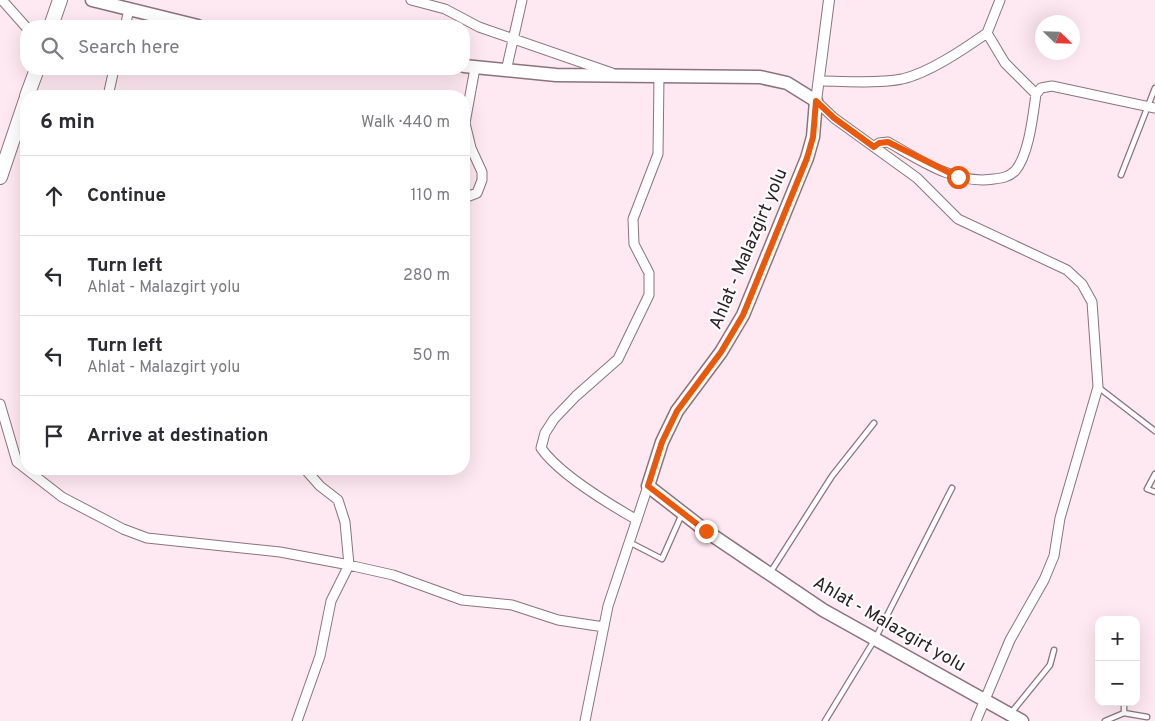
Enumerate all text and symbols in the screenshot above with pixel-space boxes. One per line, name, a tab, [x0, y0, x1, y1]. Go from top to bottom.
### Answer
north arrow	[1035, 15, 1080, 60]
search box	[20, 20, 470, 75]
icon: search	[38, 34, 66, 62]
text: Search here	[78, 36, 180, 60]
text: 6 min	[40, 109, 95, 136]
text: Walk · 440 m	[361, 113, 450, 133]
street label: Ahlat - Malazgirt yolu	[705, 165, 793, 333]
route start	[947, 166, 970, 189]
icon: ahead	[40, 182, 68, 210]
text: Continue	[87, 184, 166, 208]
text: 110 m	[410, 186, 450, 206]
text: Turn left	[87, 254, 163, 278]
icon: left	[40, 262, 68, 290]
text: 280 m	[403, 266, 450, 286]
text: Ahlat - Malazgirt yolu	[87, 278, 240, 298]
text: Turn left	[87, 334, 163, 358]
icon: left	[40, 342, 68, 370]
text: 50 m	[413, 346, 450, 366]
text: Ahlat - Malazgirt yolu	[87, 358, 240, 378]
icon: arrive	[40, 422, 68, 450]
text: Arrive at destination	[87, 424, 268, 448]
route end	[695, 520, 718, 543]
street label: Ahlat - Malazgirt yolu	[809, 572, 969, 678]
map controls	[1095, 616, 1140, 706]
button: +	[1095, 616, 1140, 661]
button: −	[1095, 661, 1140, 706]

